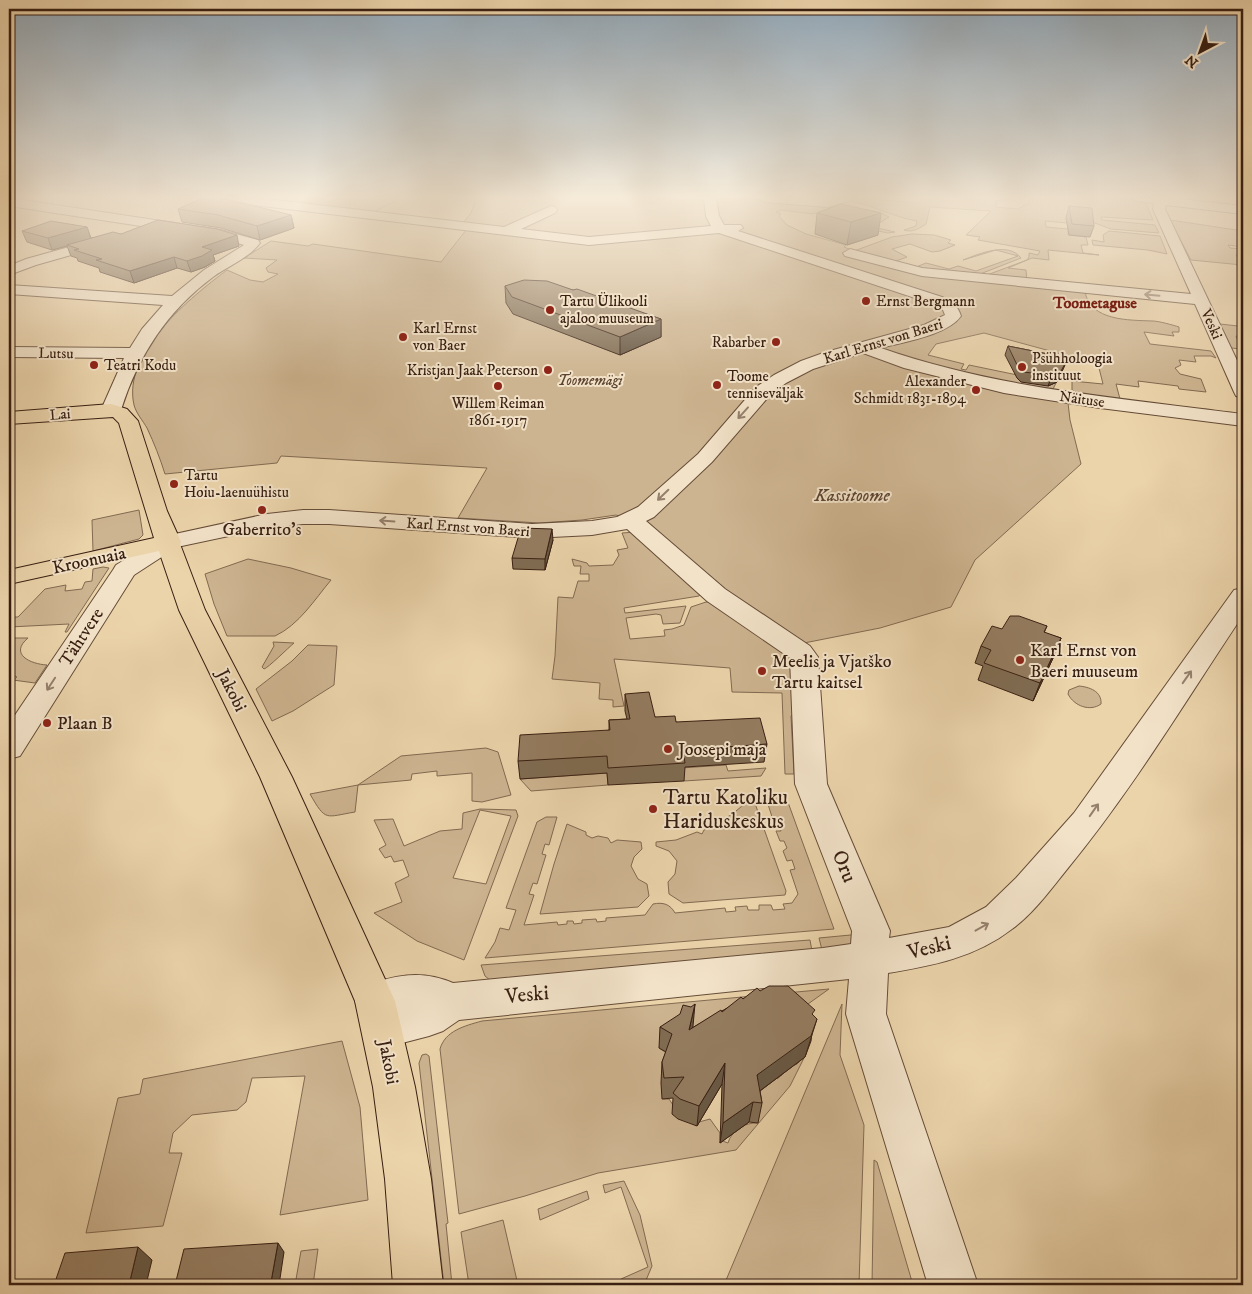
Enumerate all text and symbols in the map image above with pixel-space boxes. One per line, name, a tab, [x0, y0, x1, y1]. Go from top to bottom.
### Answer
north arrow	[1174, 28, 1224, 78]
text: N	[1182, 50, 1202, 72]
one-way arrow	[1144, 291, 1160, 300]
place label: Tartu Ülikooli ajaloo muuseum	[560, 292, 654, 328]
place label: Ernst Bergmann	[876, 292, 975, 311]
district label: Toometaguse	[1052, 293, 1137, 313]
marker: Ernst Bergmann	[860, 295, 872, 307]
marker: Tartu Ülikooli ajaloo muuseum	[544, 304, 556, 316]
street label: Veski	[1196, 305, 1227, 342]
street label: Karl Ernst von Baeri	[821, 314, 945, 369]
place label: Karl Ernst von Baer	[412, 319, 477, 355]
marker: Karl Ernst von Baer	[397, 331, 409, 343]
place label: Rabarber	[712, 333, 766, 352]
marker: Rabarber	[770, 336, 782, 348]
street label: Lutsu	[38, 344, 74, 363]
place label: Psühholoogia instituut	[1032, 349, 1113, 385]
place label: Teatri Kodu	[104, 356, 176, 375]
marker: Teatri Kodu	[88, 359, 100, 371]
place label: Kristjan Jaak Peterson	[407, 361, 538, 380]
marker: Psühholoogia instituut	[1016, 361, 1028, 373]
marker: Kristjan Jaak Peterson	[542, 364, 554, 376]
place label: Toome tenniseväljak	[727, 367, 804, 403]
park label: Toomemägi	[557, 371, 624, 390]
place label: Alexander Schmidt 1831-1894	[854, 372, 966, 408]
marker: Toome tenniseväljak	[711, 379, 723, 391]
marker: Willem Reiman 1861-1917	[492, 380, 504, 392]
marker: Alexander Schmidt 1831-1894	[970, 384, 982, 396]
street label: Näituse	[1058, 387, 1106, 412]
place label: Willem Reiman 1861-1917	[451, 394, 545, 430]
street label: Lai	[49, 404, 71, 425]
one-way arrow	[737, 407, 749, 420]
place label: Tartu Hoiu-laenuühistu	[184, 466, 289, 502]
marker: Tartu Hoiu-laenuühistu	[168, 478, 180, 490]
park label: Kassitoome	[813, 485, 890, 507]
one-way arrow	[656, 489, 669, 501]
marker: Gaberrito’s	[256, 504, 268, 516]
street label: Karl Ernst von Baeri	[406, 514, 530, 541]
one-way arrow	[379, 517, 395, 526]
place label: Gaberrito’s	[223, 519, 301, 541]
street label: Kroonuaia	[50, 542, 128, 580]
street label: Tähtvere	[55, 604, 109, 671]
place label: Karl Ernst von Baeri muuseum	[1030, 640, 1138, 683]
place label: Meelis ja Vjatško Tartu kaitsel	[772, 651, 892, 694]
marker: Karl Ernst von Baeri muuseum	[1014, 654, 1026, 666]
street label: Jakobi	[210, 664, 251, 716]
marker: Meelis ja Vjatško Tartu kaitsel	[756, 665, 768, 677]
one-way arrow	[1182, 670, 1192, 684]
one-way arrow	[45, 677, 56, 691]
place label: Plaan B	[57, 713, 113, 735]
marker: Plaan B	[41, 717, 53, 729]
place label: Joosepi maja	[676, 739, 767, 761]
marker: Joosepi maja	[662, 743, 674, 755]
place label: Tartu Katoliku Hariduskeskus	[663, 785, 788, 835]
marker: Tartu Katoliku Hariduskeskus	[647, 803, 659, 815]
one-way arrow	[1089, 804, 1099, 818]
street label: Oru	[826, 846, 862, 886]
one-way arrow	[974, 922, 989, 931]
street label: Veski	[904, 930, 954, 966]
street label: Veski	[503, 980, 550, 1010]
street label: Jakobi	[373, 1036, 403, 1086]

